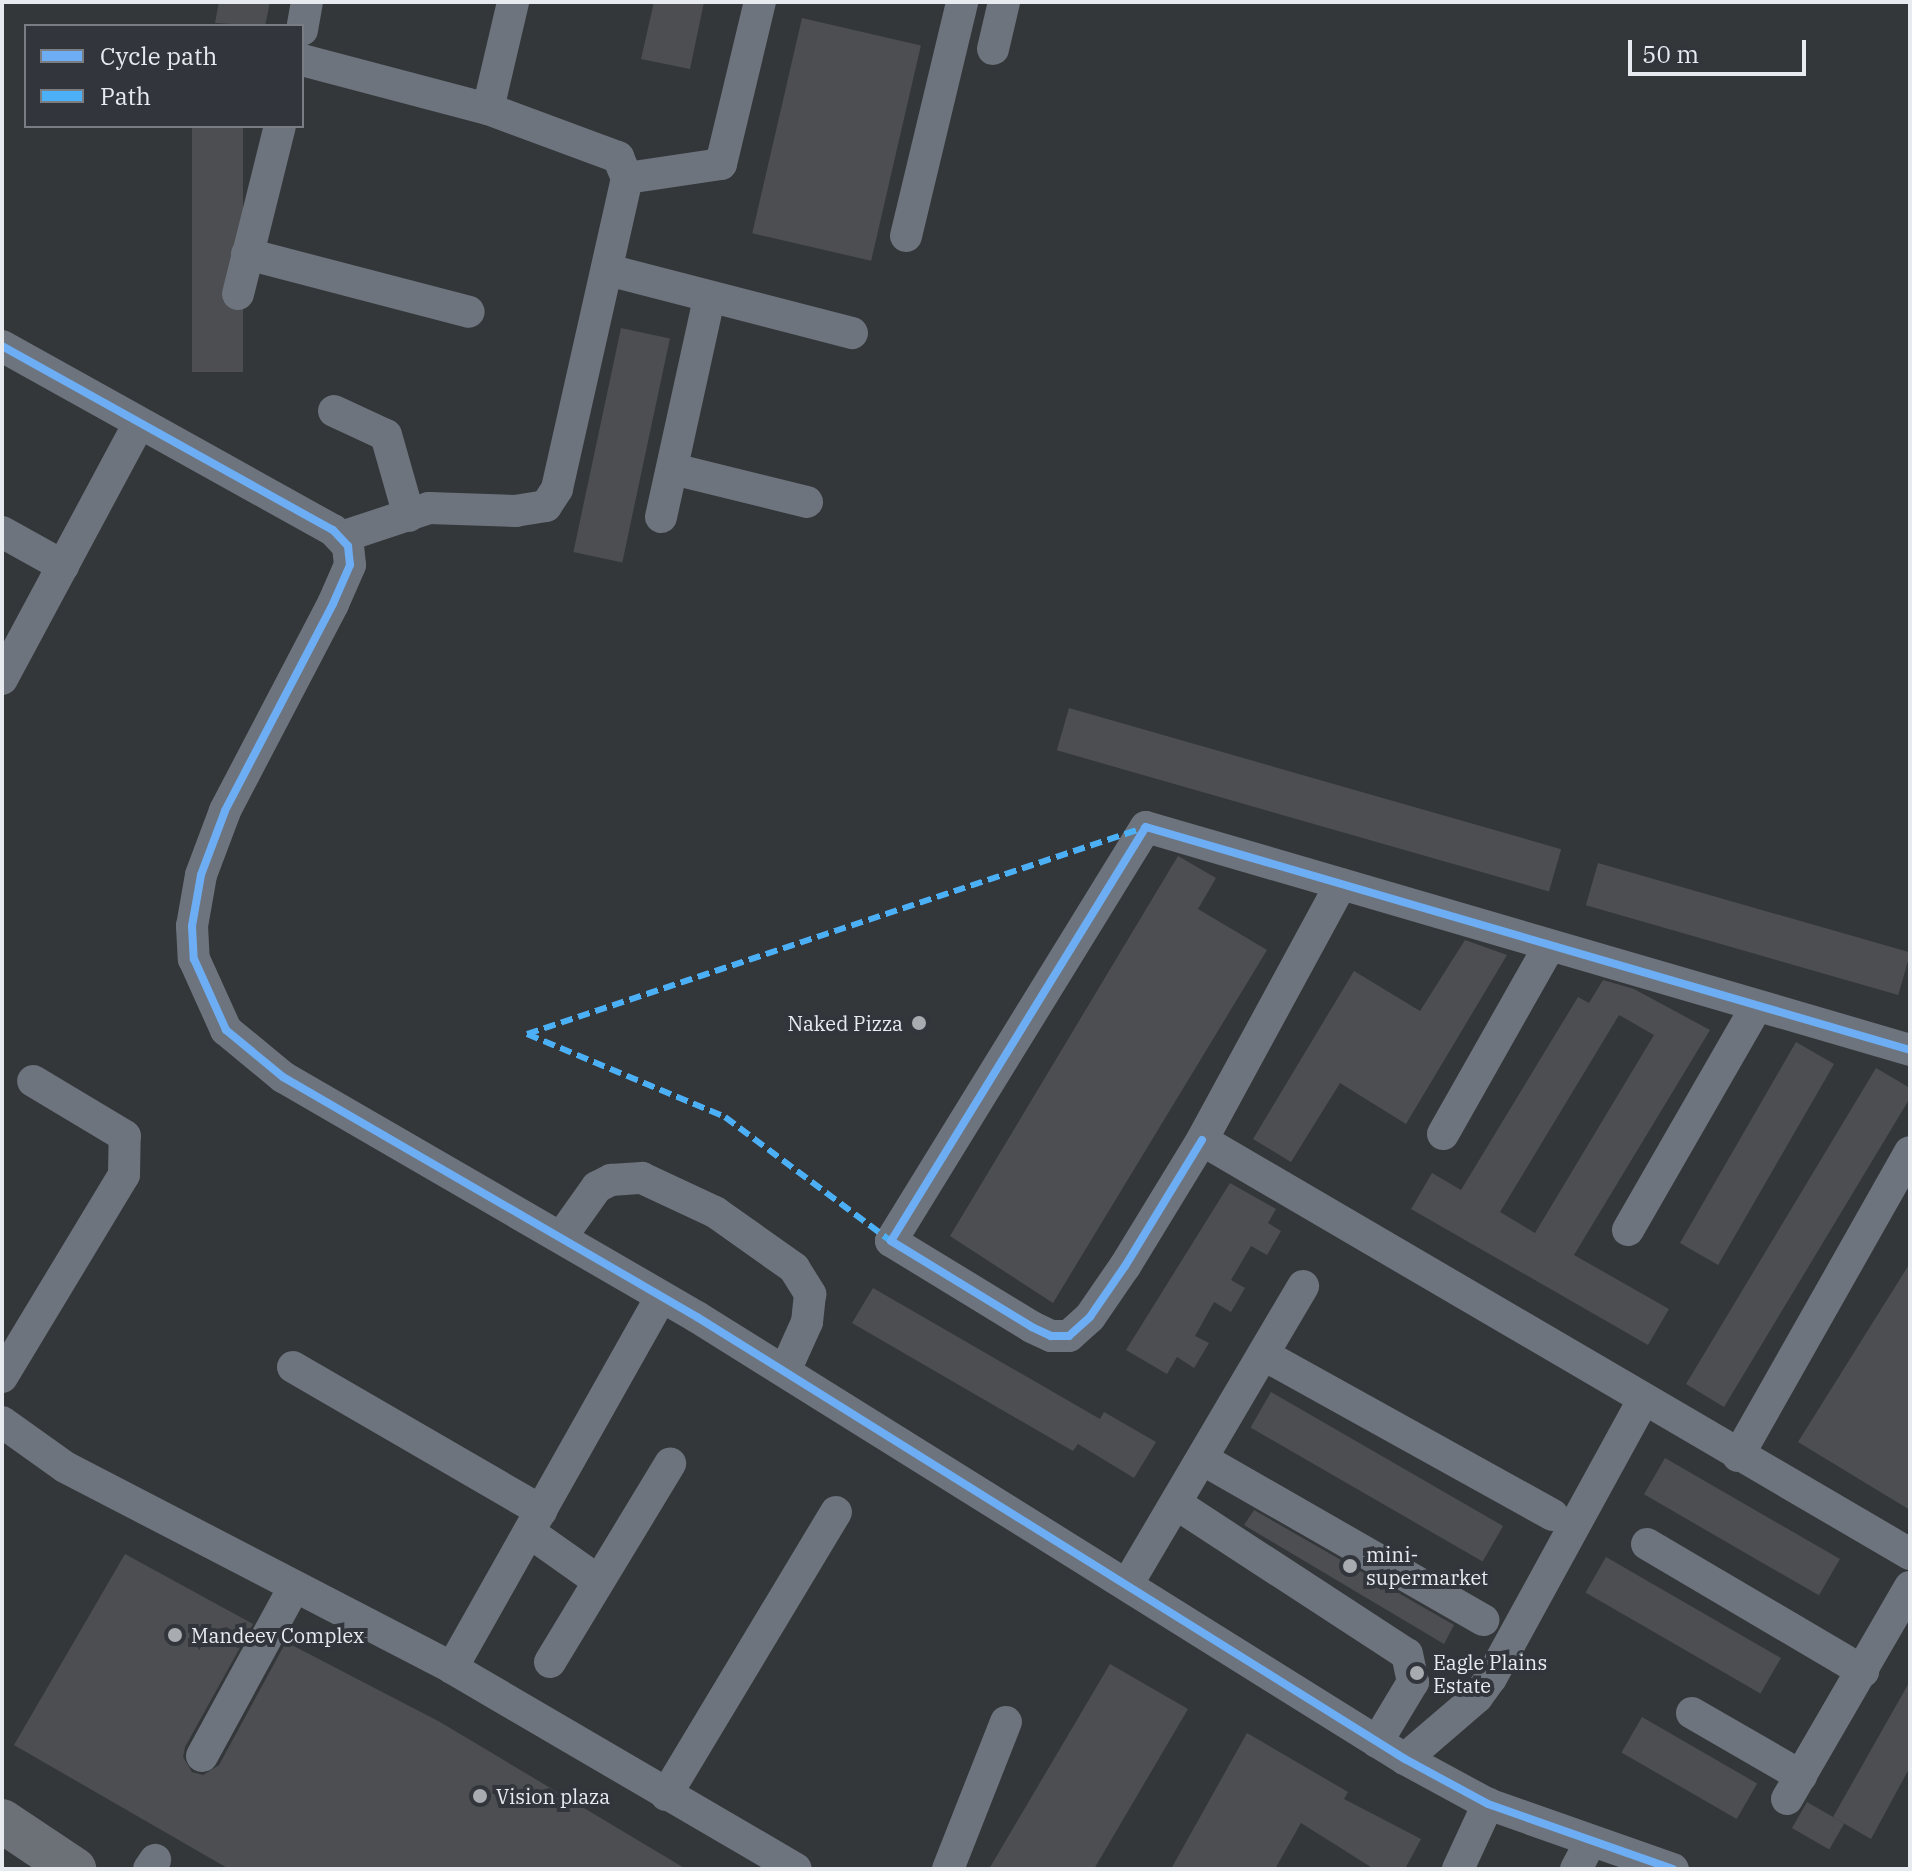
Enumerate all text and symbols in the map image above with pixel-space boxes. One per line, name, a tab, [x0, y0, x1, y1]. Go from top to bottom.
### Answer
legend	[24, 24, 304, 128]
scale bar	[1632, 24, 1810, 74]
text: 50 m	[1642, 38, 1699, 70]
text: Cycle path	[100, 40, 217, 72]
text: Path	[100, 80, 151, 112]
place label: Naked Pizza	[787, 1011, 903, 1035]
marker: Naked Pizza	[910, 1014, 928, 1032]
place label: mini- supermarket	[1366, 1542, 1488, 1589]
marker: mini- supermarket	[1341, 1557, 1359, 1575]
place label: Mandeev Complex	[191, 1623, 364, 1647]
marker: Mandeev Complex	[166, 1626, 184, 1644]
place label: Eagle Plains Estate	[1433, 1650, 1547, 1697]
marker: Eagle Plains Estate	[1408, 1664, 1426, 1682]
place label: Vision plaza	[496, 1784, 610, 1808]
marker: Vision plaza	[471, 1787, 489, 1805]

